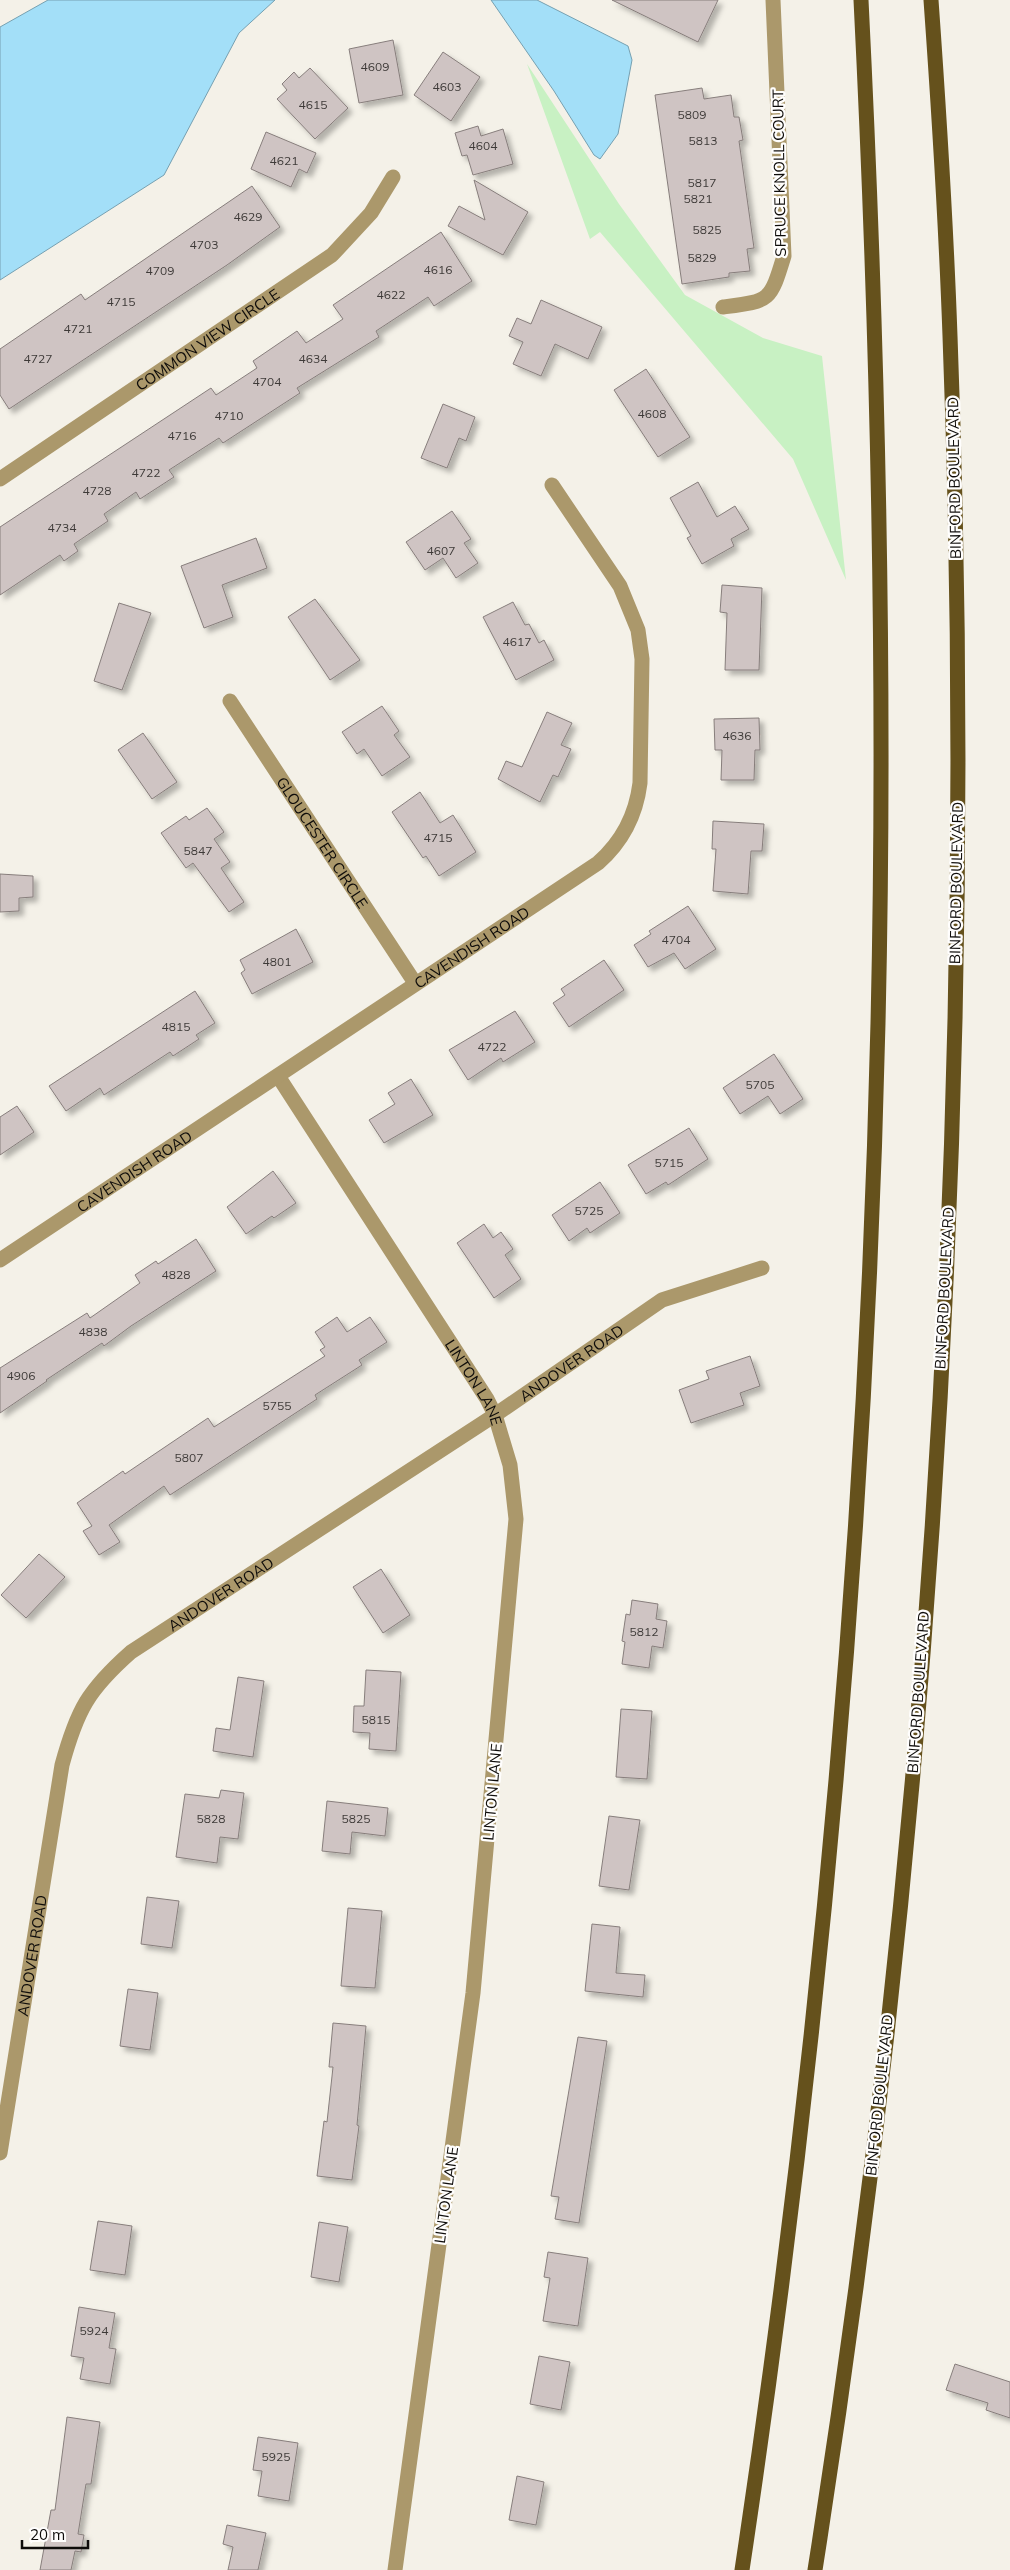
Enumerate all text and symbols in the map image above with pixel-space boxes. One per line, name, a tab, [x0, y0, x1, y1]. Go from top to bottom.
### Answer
house number: 4609	[361, 59, 389, 74]
house number: 4603	[433, 79, 461, 94]
street label: SPRUCE KNOLL COURT	[768, 89, 790, 257]
house number: 4615	[299, 97, 327, 112]
house number: 5809	[678, 107, 706, 122]
house number: 5813	[689, 133, 717, 148]
house number: 4604	[469, 138, 497, 153]
house number: 4621	[270, 153, 298, 168]
house number: 5817	[688, 175, 716, 190]
house number: 5821	[684, 191, 712, 206]
house number: 4629	[234, 209, 262, 224]
house number: 5825	[693, 222, 721, 237]
house number: 4703	[190, 237, 218, 252]
house number: 5829	[688, 250, 716, 265]
house number: 4616	[424, 262, 452, 277]
house number: 4709	[146, 263, 174, 278]
street label: COMMON VIEW CIRCLE	[132, 284, 283, 394]
house number: 4622	[377, 287, 405, 302]
house number: 4715	[107, 294, 135, 309]
house number: 4721	[64, 321, 92, 336]
house number: 4727	[24, 351, 52, 366]
house number: 4634	[299, 351, 327, 366]
house number: 4704	[253, 374, 281, 389]
street label: BINFORD BOULEVARD	[943, 397, 965, 559]
house number: 4608	[638, 406, 666, 421]
house number: 4710	[215, 408, 243, 423]
house number: 4716	[168, 428, 196, 443]
house number: 4722	[132, 465, 160, 480]
house number: 4728	[83, 483, 111, 498]
house number: 4734	[48, 520, 76, 535]
house number: 4607	[427, 543, 455, 558]
house number: 4617	[503, 634, 531, 649]
house number: 4636	[723, 728, 751, 743]
street label: GLOUCESTER CIRCLE	[273, 773, 373, 912]
street label: BINFORD BOULEVARD	[945, 802, 967, 964]
house number: 4715	[424, 830, 452, 845]
house number: 5847	[184, 843, 212, 858]
street label: CAVENDISH ROAD	[410, 902, 533, 992]
house number: 4704	[662, 932, 690, 947]
house number: 4801	[263, 954, 291, 969]
house number: 4815	[162, 1019, 190, 1034]
house number: 4722	[478, 1039, 506, 1054]
house number: 5705	[746, 1077, 774, 1092]
street label: CAVENDISH ROAD	[73, 1126, 195, 1216]
house number: 5715	[655, 1155, 683, 1170]
house number: 5725	[575, 1203, 603, 1218]
street label: BINFORD BOULEVARD	[930, 1206, 958, 1370]
house number: 4828	[162, 1267, 190, 1282]
street label: ANDOVER ROAD	[515, 1320, 627, 1405]
house number: 4838	[79, 1324, 107, 1339]
street label: LINTON LANE	[441, 1336, 507, 1428]
house number: 4906	[7, 1368, 35, 1383]
house number: 5755	[263, 1398, 291, 1413]
house number: 5807	[175, 1450, 203, 1465]
street label: ANDOVER ROAD	[164, 1552, 277, 1635]
street label: BINFORD BOULEVARD	[903, 1610, 933, 1774]
house number: 5812	[630, 1624, 658, 1639]
house number: 5815	[362, 1712, 390, 1727]
street label: LINTON LANE	[478, 1743, 506, 1841]
house number: 5828	[197, 1811, 225, 1826]
house number: 5825	[342, 1811, 370, 1826]
street label: ANDOVER ROAD	[13, 1894, 51, 2017]
street label: BINFORD BOULEVARD	[861, 2013, 897, 2177]
street label: LINTON LANE	[430, 2145, 462, 2244]
house number: 5924	[80, 2323, 108, 2338]
house number: 5925	[262, 2449, 290, 2464]
scale bar	[22, 2518, 89, 2550]
text: 20 m	[30, 2525, 65, 2544]

